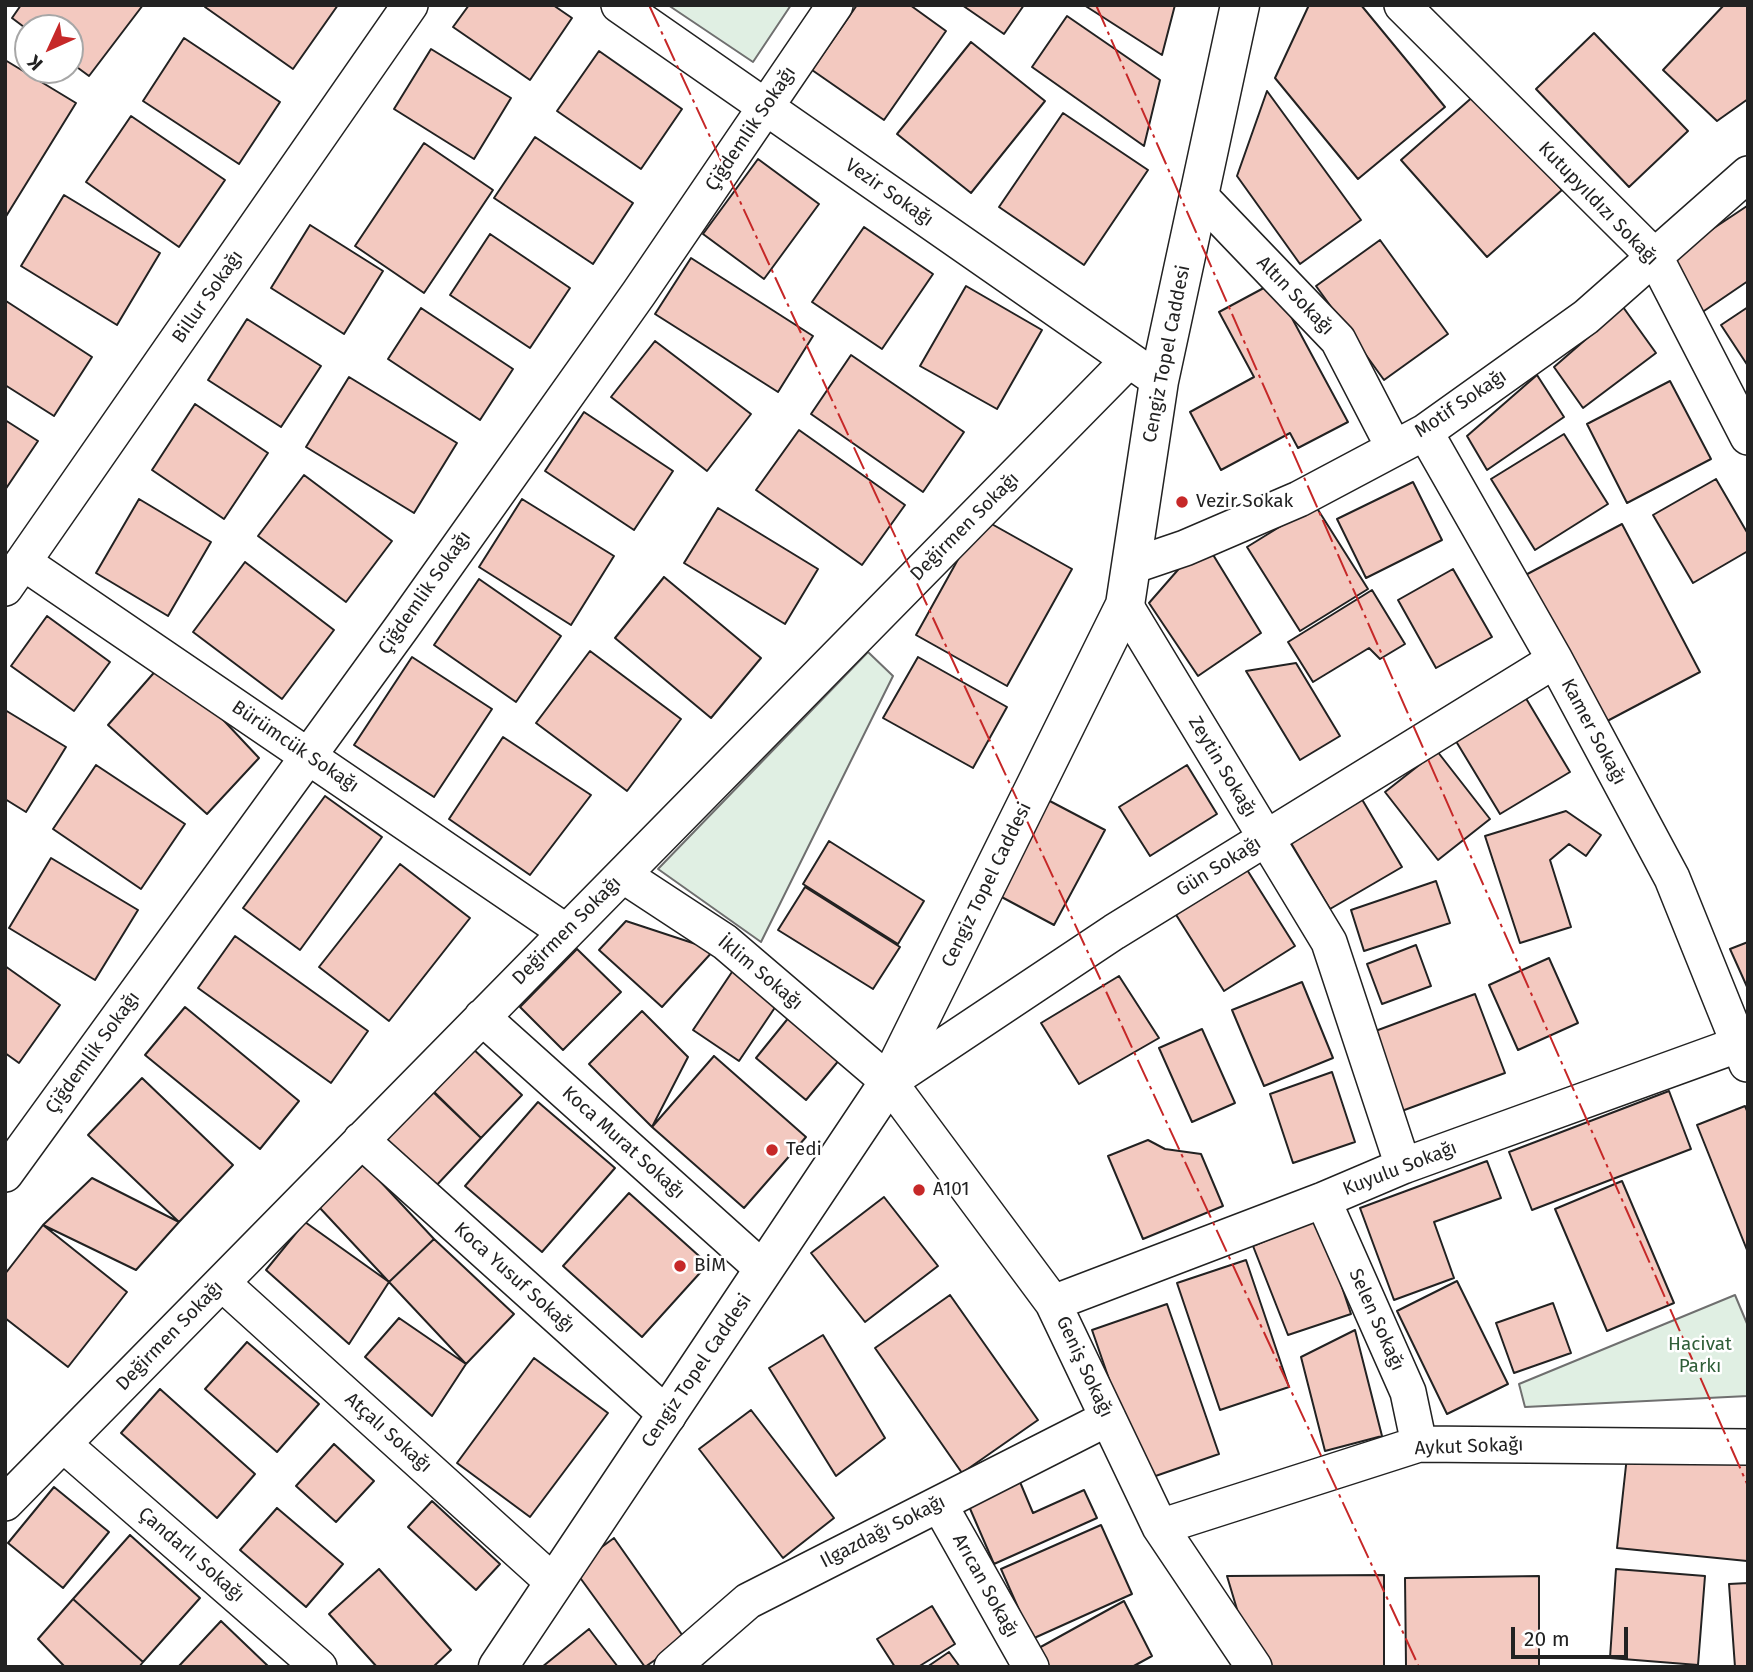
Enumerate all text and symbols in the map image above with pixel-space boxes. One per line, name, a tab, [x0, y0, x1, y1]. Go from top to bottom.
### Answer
north arrow	[14, 14, 84, 84]
text: K	[23, 50, 48, 75]
street label: Çiğdemlik Sokağı	[701, 62, 801, 196]
street label: Kutupyıldızı Sokağı	[1533, 137, 1663, 271]
street label: Vezir Sokağı	[840, 154, 938, 232]
street label: Billur Sokağı	[168, 246, 248, 348]
street label: Altın Sokağı	[1252, 252, 1338, 340]
street label: Cengiz Topel Caddesi	[1139, 263, 1195, 445]
street label: Motif Sokağı	[1411, 365, 1511, 443]
street label: Değirmen Sokağı	[906, 468, 1024, 586]
place label: Vezir Sokak	[1196, 491, 1293, 513]
marker: Vezir Sokak	[1174, 494, 1190, 510]
street label: Çiğdemlik Sokağı	[374, 527, 476, 659]
street label: Kamer Sokağı	[1556, 675, 1630, 789]
street label: Bürümcük Sokağı	[227, 696, 363, 798]
street label: Zeytin Sokağı	[1183, 712, 1261, 822]
street label: Cengiz Topel Caddesi	[937, 799, 1037, 971]
street label: Gün Sokağı	[1172, 832, 1266, 902]
street label: Değirmen Sokağı	[508, 872, 626, 990]
street label: İklim Sokağı	[713, 931, 807, 1015]
street label: Çiğdemlik Sokağı	[41, 987, 145, 1119]
street label: Koca Murat Sokağı	[557, 1082, 689, 1204]
street label: Kuyulu Sokağı	[1340, 1137, 1460, 1201]
place label: Tedi	[786, 1139, 822, 1161]
marker: Tedi	[764, 1142, 780, 1158]
place label: A101	[933, 1179, 970, 1201]
marker: A101	[911, 1182, 927, 1198]
street label: Koca Yusuf Sokağı	[449, 1218, 579, 1338]
place label: BİM	[694, 1255, 726, 1277]
marker: BİM	[672, 1258, 688, 1274]
street label: Selen Sokağı	[1343, 1266, 1409, 1374]
street label: Değirmen Sokağı	[112, 1276, 228, 1396]
street label: Cengiz Topel Caddesi	[637, 1290, 757, 1452]
street label: Geniş Sokağı	[1051, 1313, 1117, 1421]
park label: Hacivat Parkı	[1668, 1334, 1732, 1378]
street label: Atçalı Sokağı	[340, 1388, 436, 1478]
street label: Aykut Sokağı	[1414, 1434, 1524, 1460]
street label: Ilgazdağı Sokağı	[817, 1491, 949, 1573]
street label: Çandarlı Sokağı	[133, 1503, 249, 1607]
street label: Arıcan Sokağı	[947, 1530, 1023, 1642]
scale bar	[1515, 1612, 1632, 1656]
text: 20 m	[1524, 1626, 1570, 1652]

